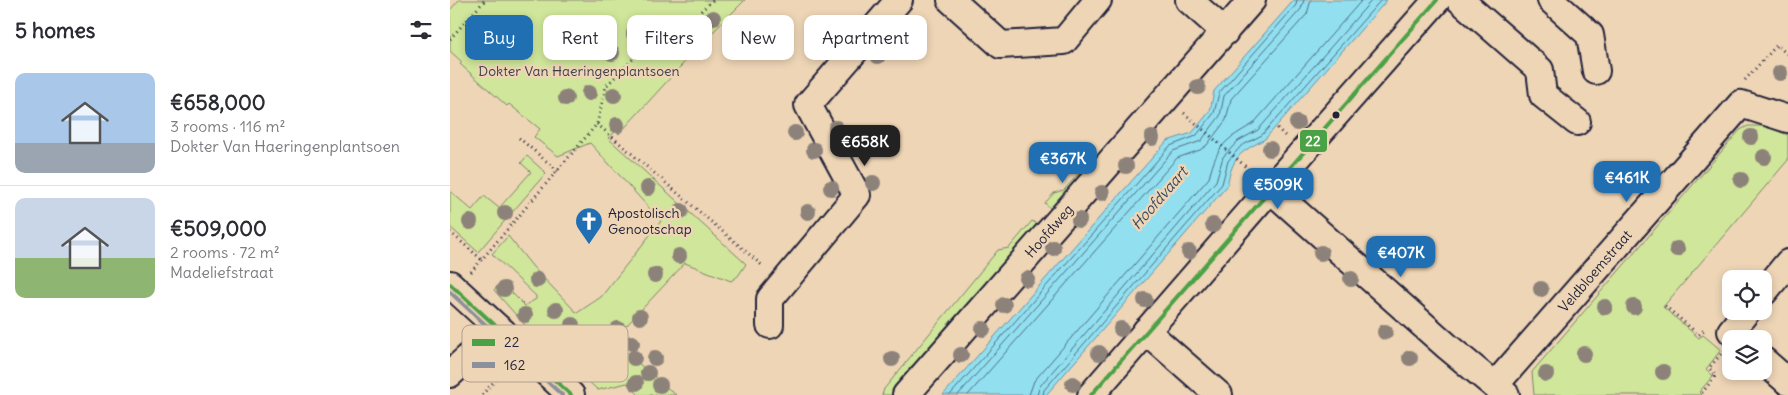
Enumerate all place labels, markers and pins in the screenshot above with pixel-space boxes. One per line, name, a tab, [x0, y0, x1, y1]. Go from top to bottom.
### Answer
unlabelled marker	[1331, 110, 1341, 120]
pin: €658K	[830, 124, 900, 167]
pin: €367K	[1028, 142, 1098, 184]
pin: €461K	[1592, 160, 1662, 203]
pin: €509K	[1243, 168, 1313, 210]
place label: Apostolisch Genootschap	[608, 204, 692, 238]
church icon: Apostolisch Genootschap	[574, 206, 604, 245]
pin: €407K	[1366, 236, 1436, 278]

